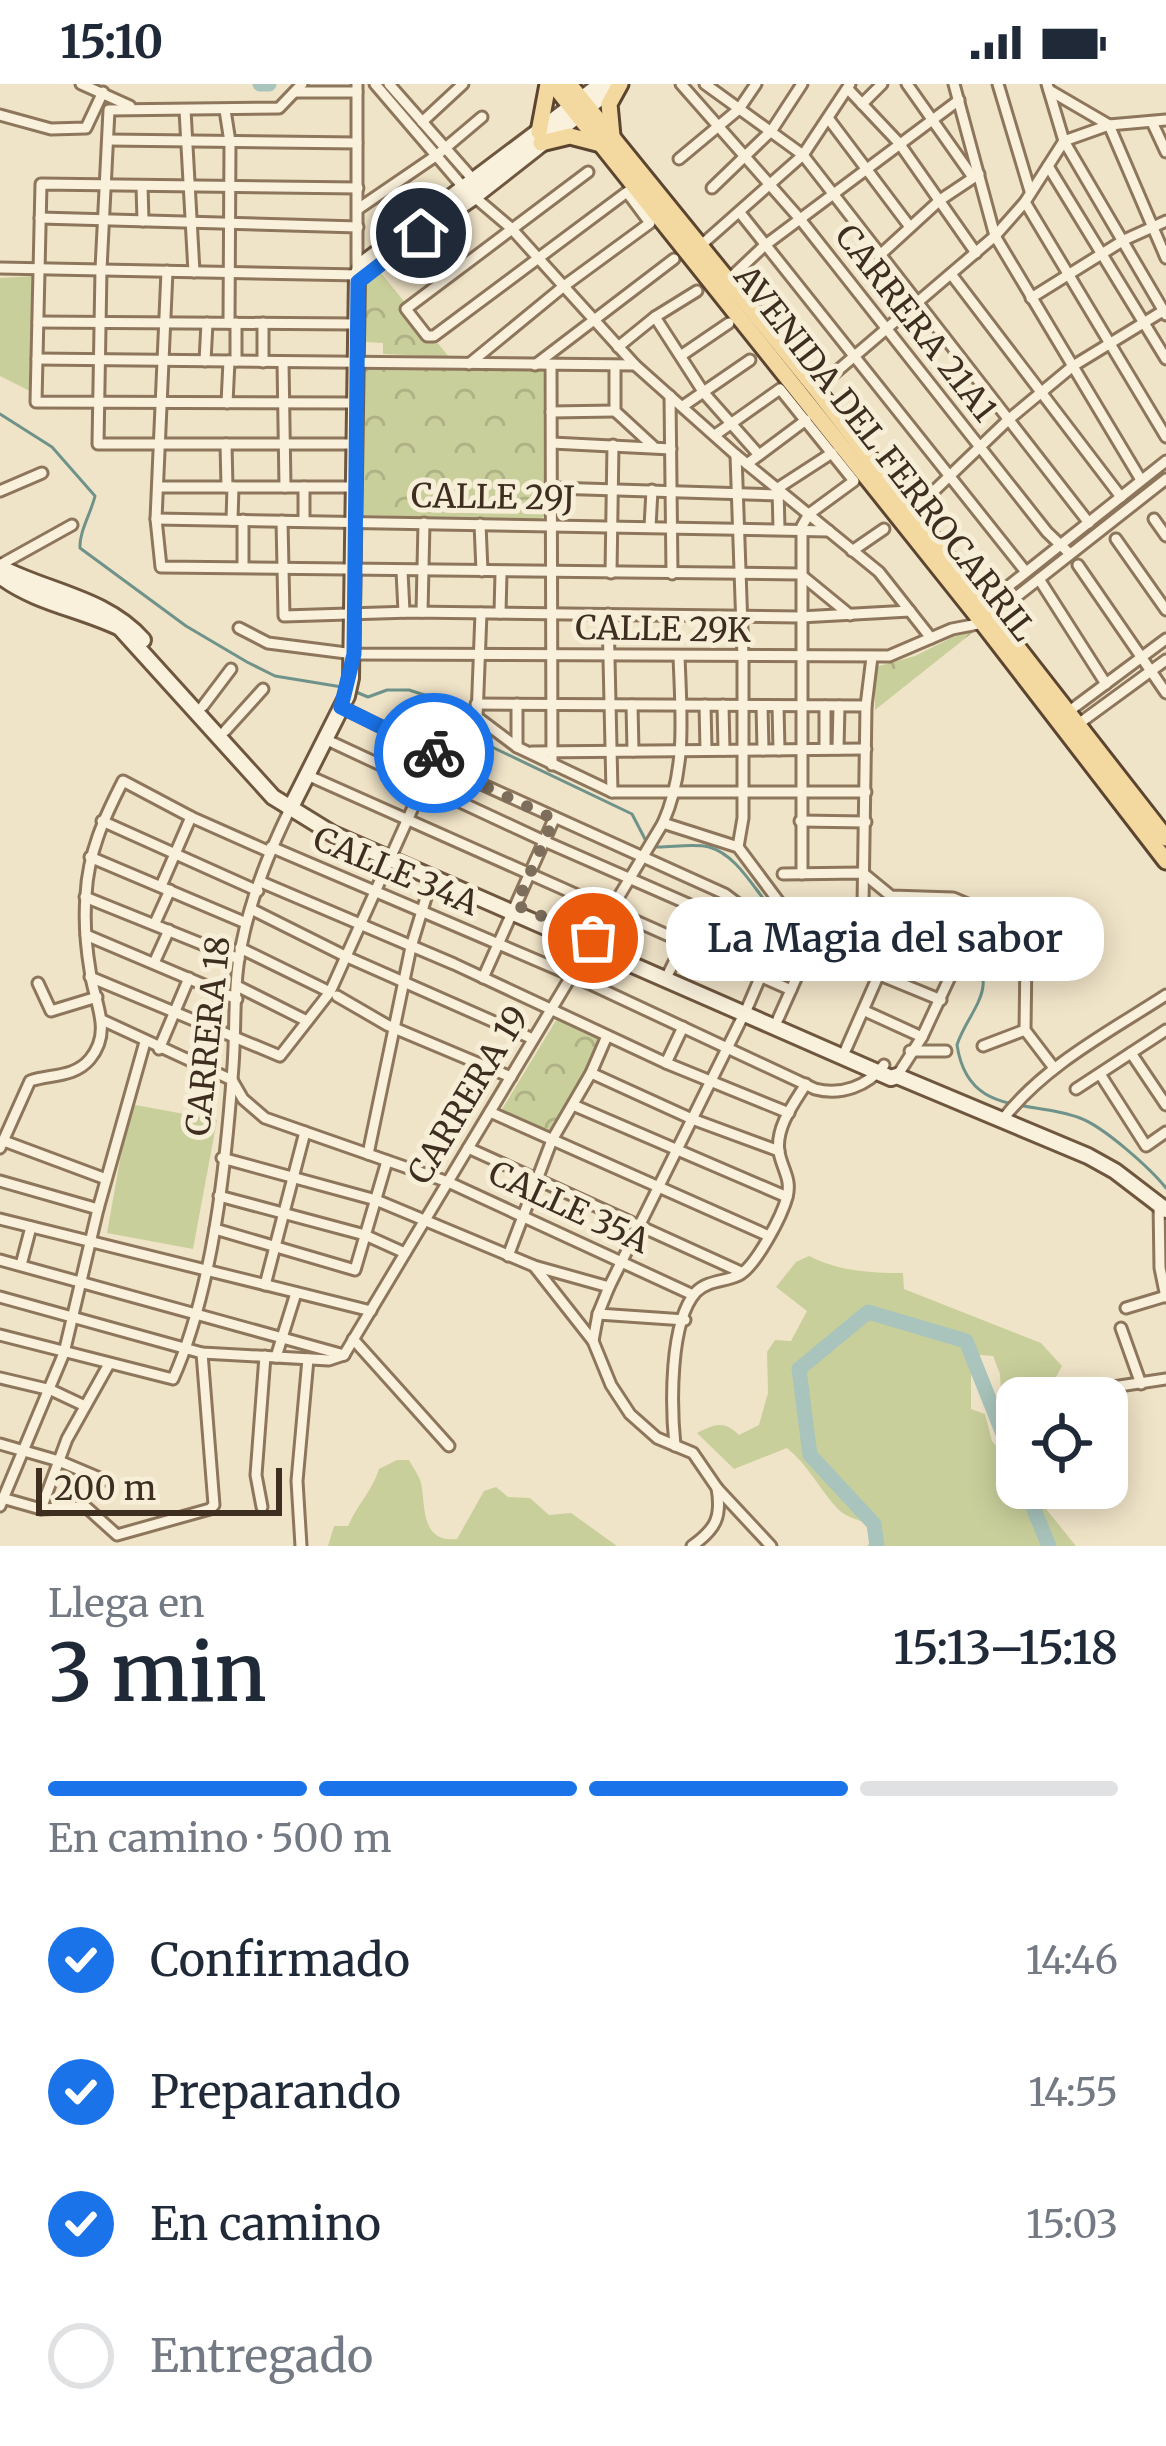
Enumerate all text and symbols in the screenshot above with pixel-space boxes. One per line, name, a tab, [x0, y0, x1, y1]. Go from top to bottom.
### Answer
text: 15:10	[60, 14, 163, 70]
pin	[370, 182, 472, 284]
icon: home	[388, 200, 454, 266]
street label: CARRERA 21A1	[826, 216, 1006, 430]
street label: AVENIDA DEL FERROCARRIL	[725, 256, 1044, 649]
street label: CALLE 29J	[411, 475, 575, 519]
street label: CALLE 29K	[575, 607, 751, 651]
courier	[374, 693, 494, 813]
icon: bike	[401, 720, 467, 786]
street label: CALLE 34A	[307, 818, 485, 924]
pin	[542, 887, 644, 989]
callout: La Magia del sabor	[665, 896, 1103, 980]
icon: bag	[560, 905, 626, 971]
text: La Magia del sabor	[707, 914, 1063, 963]
street label: CARRERA 18	[177, 934, 239, 1138]
street label: CARRERA 19	[399, 999, 537, 1191]
street label: CALLE 35A	[482, 1152, 656, 1262]
map controls	[996, 1377, 1128, 1509]
button: locate	[996, 1377, 1128, 1509]
scale bar	[36, 1462, 282, 1515]
text: 200 m	[54, 1468, 156, 1509]
text: Llega en	[48, 1579, 205, 1628]
text: 15:13–15:18	[893, 1620, 1118, 1676]
text: 3 min	[48, 1624, 267, 1722]
text: En camino · 500 m	[48, 1814, 392, 1863]
icon: check	[48, 1927, 114, 1993]
text: Confirmado	[150, 1932, 410, 1988]
text: 14:46	[1026, 1936, 1118, 1985]
icon: check	[48, 2059, 114, 2125]
text: Preparando	[150, 2064, 401, 2120]
text: 14:55	[1028, 2068, 1118, 2117]
icon: check	[48, 2191, 114, 2257]
text: En camino	[150, 2196, 381, 2252]
text: 15:03	[1026, 2200, 1118, 2249]
text: Entregado	[150, 2328, 373, 2384]

